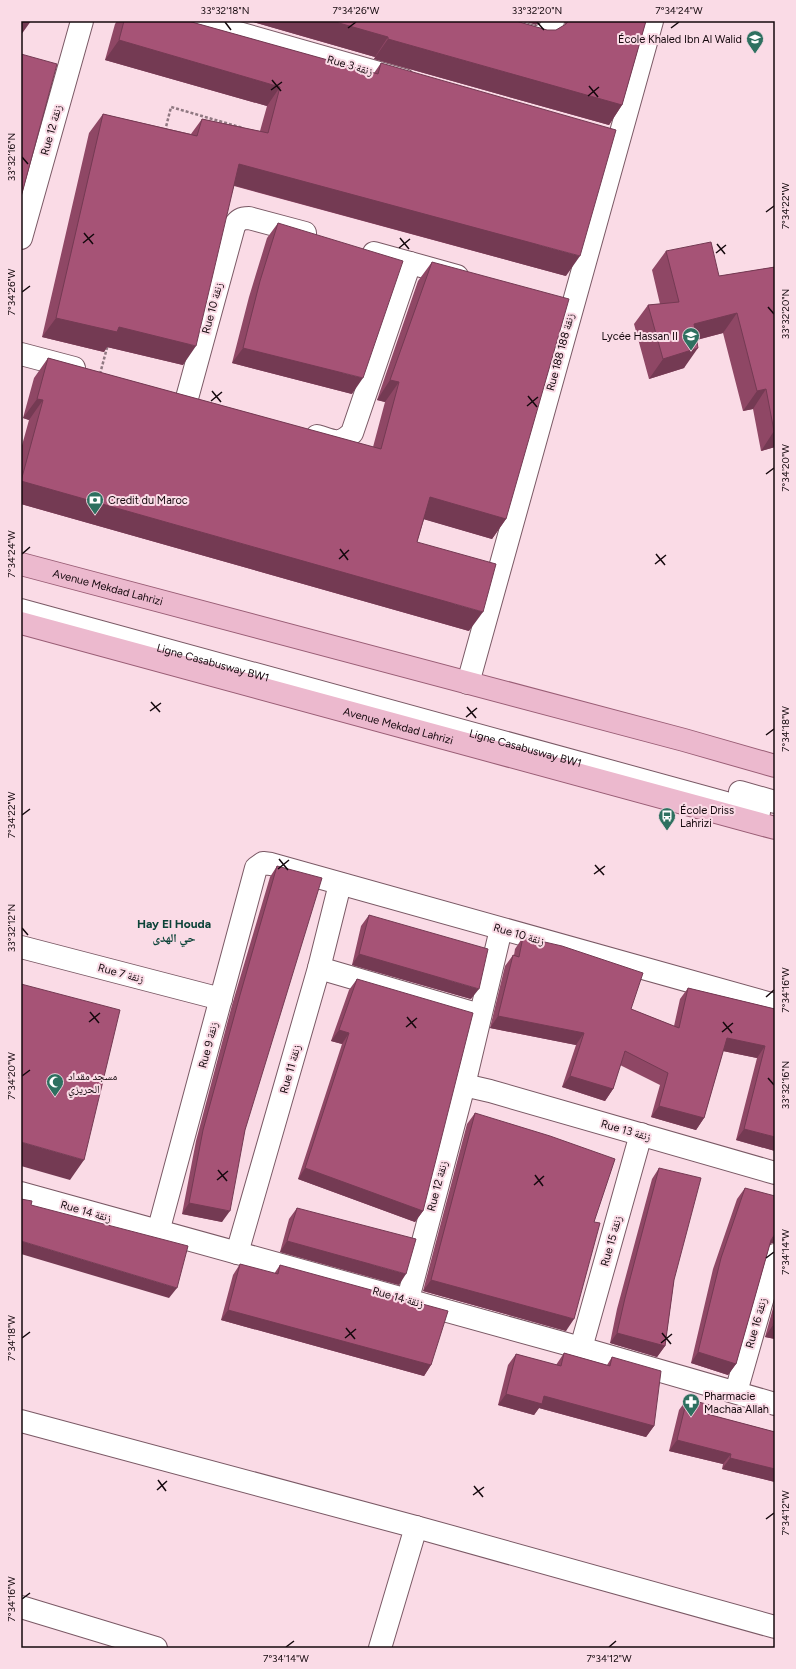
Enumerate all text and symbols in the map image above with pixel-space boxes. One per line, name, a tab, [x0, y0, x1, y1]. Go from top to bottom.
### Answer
text: 33°32'18"N	[201, 4, 249, 17]
text: 7°34'26"W	[333, 4, 380, 17]
text: 33°32'20"N	[512, 4, 562, 17]
text: 7°34'24"W	[655, 4, 703, 17]
school or university icon: École Khaled Ibn Al Walid	[745, 29, 765, 54]
place label: École Khaled Ibn Al Walid	[618, 33, 742, 46]
street label: Rue 3 زنقة	[326, 53, 374, 78]
street label: Rue 12 زنقة	[38, 104, 65, 157]
text: 33°32'16"N	[5, 133, 18, 181]
text: 7°34'22"W	[779, 182, 792, 229]
text: 7°34'26"W	[5, 268, 18, 315]
street label: Rue 10 زنقة	[199, 281, 226, 335]
text: 33°32'20"N	[779, 289, 792, 339]
street label: Rue 188 زنقة 188	[544, 312, 577, 392]
school or university icon: Lycée Hassan II	[681, 326, 701, 351]
place label: Lycée Hassan II	[601, 330, 678, 343]
text: 7°34'20"W	[779, 444, 792, 492]
bank icon: Credit du Maroc	[85, 490, 105, 515]
place label: Credit du Maroc	[108, 494, 188, 507]
text: 7°34'24"W	[5, 530, 18, 578]
street label: Avenue Mekdad Lahrizi	[51, 567, 164, 608]
street label: Ligne Casabusway BW1	[155, 641, 271, 685]
street label: Avenue Mekdad Lahrizi	[342, 705, 455, 747]
text: 7°34'18"W	[779, 706, 792, 752]
street label: Ligne Casabusway BW1	[468, 727, 583, 770]
text: 7°34'22"W	[5, 791, 18, 838]
place label: École Driss Lahrizi	[680, 804, 734, 830]
bus stop icon: École Driss Lahrizi	[657, 806, 677, 831]
text: 33°32'12"N	[5, 904, 18, 952]
district label: Hay El Houda حي الهدى	[137, 917, 211, 948]
street label: Rue 10 زنقة	[492, 921, 546, 948]
street label: Rue 7 زنقة	[97, 961, 145, 986]
text: 7°34'16"W	[779, 967, 792, 1013]
street label: Rue 9 زنقة	[196, 1021, 221, 1070]
street label: Rue 11 زنقة	[277, 1043, 304, 1095]
text: 7°34'20"W	[5, 1052, 18, 1100]
text: 33°32'16"N	[779, 1061, 792, 1109]
place label: مسجد مقداد الحريزي	[68, 1070, 117, 1098]
mosque icon: مسجد مقداد الحريزي	[45, 1072, 65, 1097]
street label: Rue 13 زنقة	[599, 1117, 652, 1144]
street label: Rue 12 زنقة	[425, 1159, 450, 1213]
street label: Rue 14 زنقة	[59, 1198, 113, 1225]
street label: Rue 15 زنقة	[598, 1214, 625, 1268]
text: 7°34'14"W	[779, 1229, 792, 1275]
street label: Rue 14 زنقة	[371, 1284, 425, 1311]
street label: Rue 16 زنقة	[743, 1296, 770, 1350]
text: 7°34'18"W	[5, 1315, 18, 1361]
place label: Pharmacie Machaa Allah	[704, 1390, 769, 1416]
pharmacy icon: Pharmacie Machaa Allah	[681, 1392, 701, 1417]
text: 7°34'12"W	[779, 1490, 792, 1536]
text: 7°34'16"W	[5, 1576, 18, 1622]
text: 7°34'14"W	[263, 1652, 309, 1665]
text: 7°34'12"W	[586, 1652, 632, 1665]

